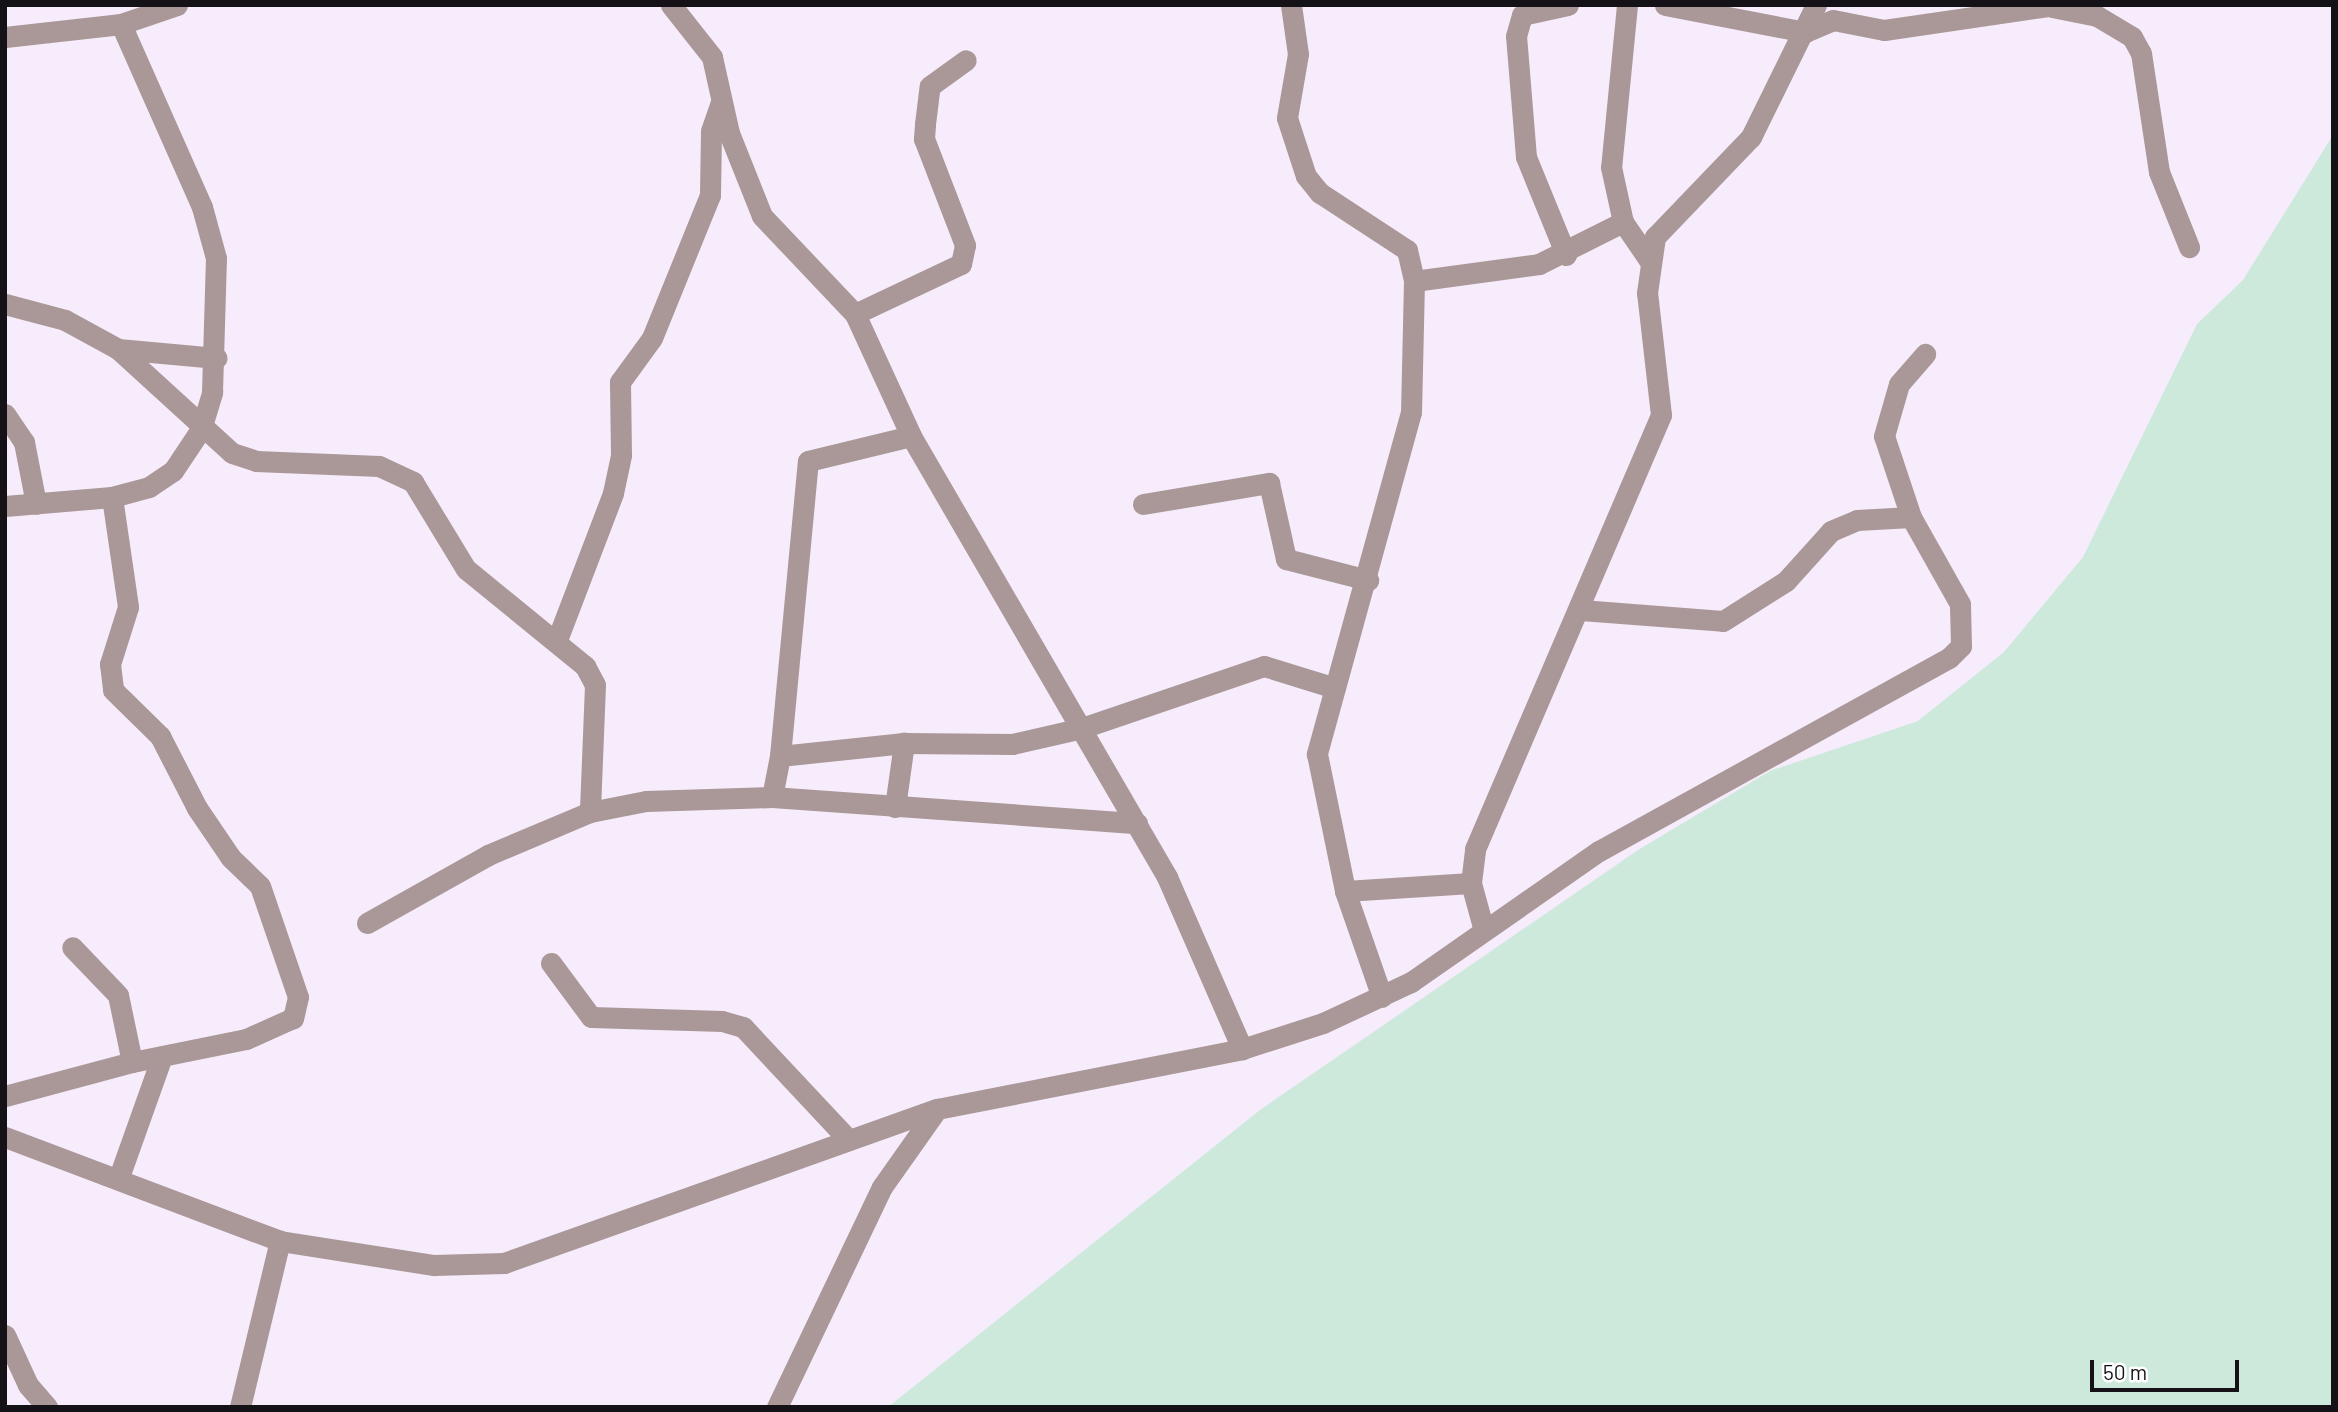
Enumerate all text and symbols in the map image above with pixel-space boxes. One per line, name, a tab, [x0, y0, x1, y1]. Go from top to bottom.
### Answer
scale bar	[2093, 1346, 2242, 1390]
text: 50 m	[2103, 1359, 2147, 1384]

